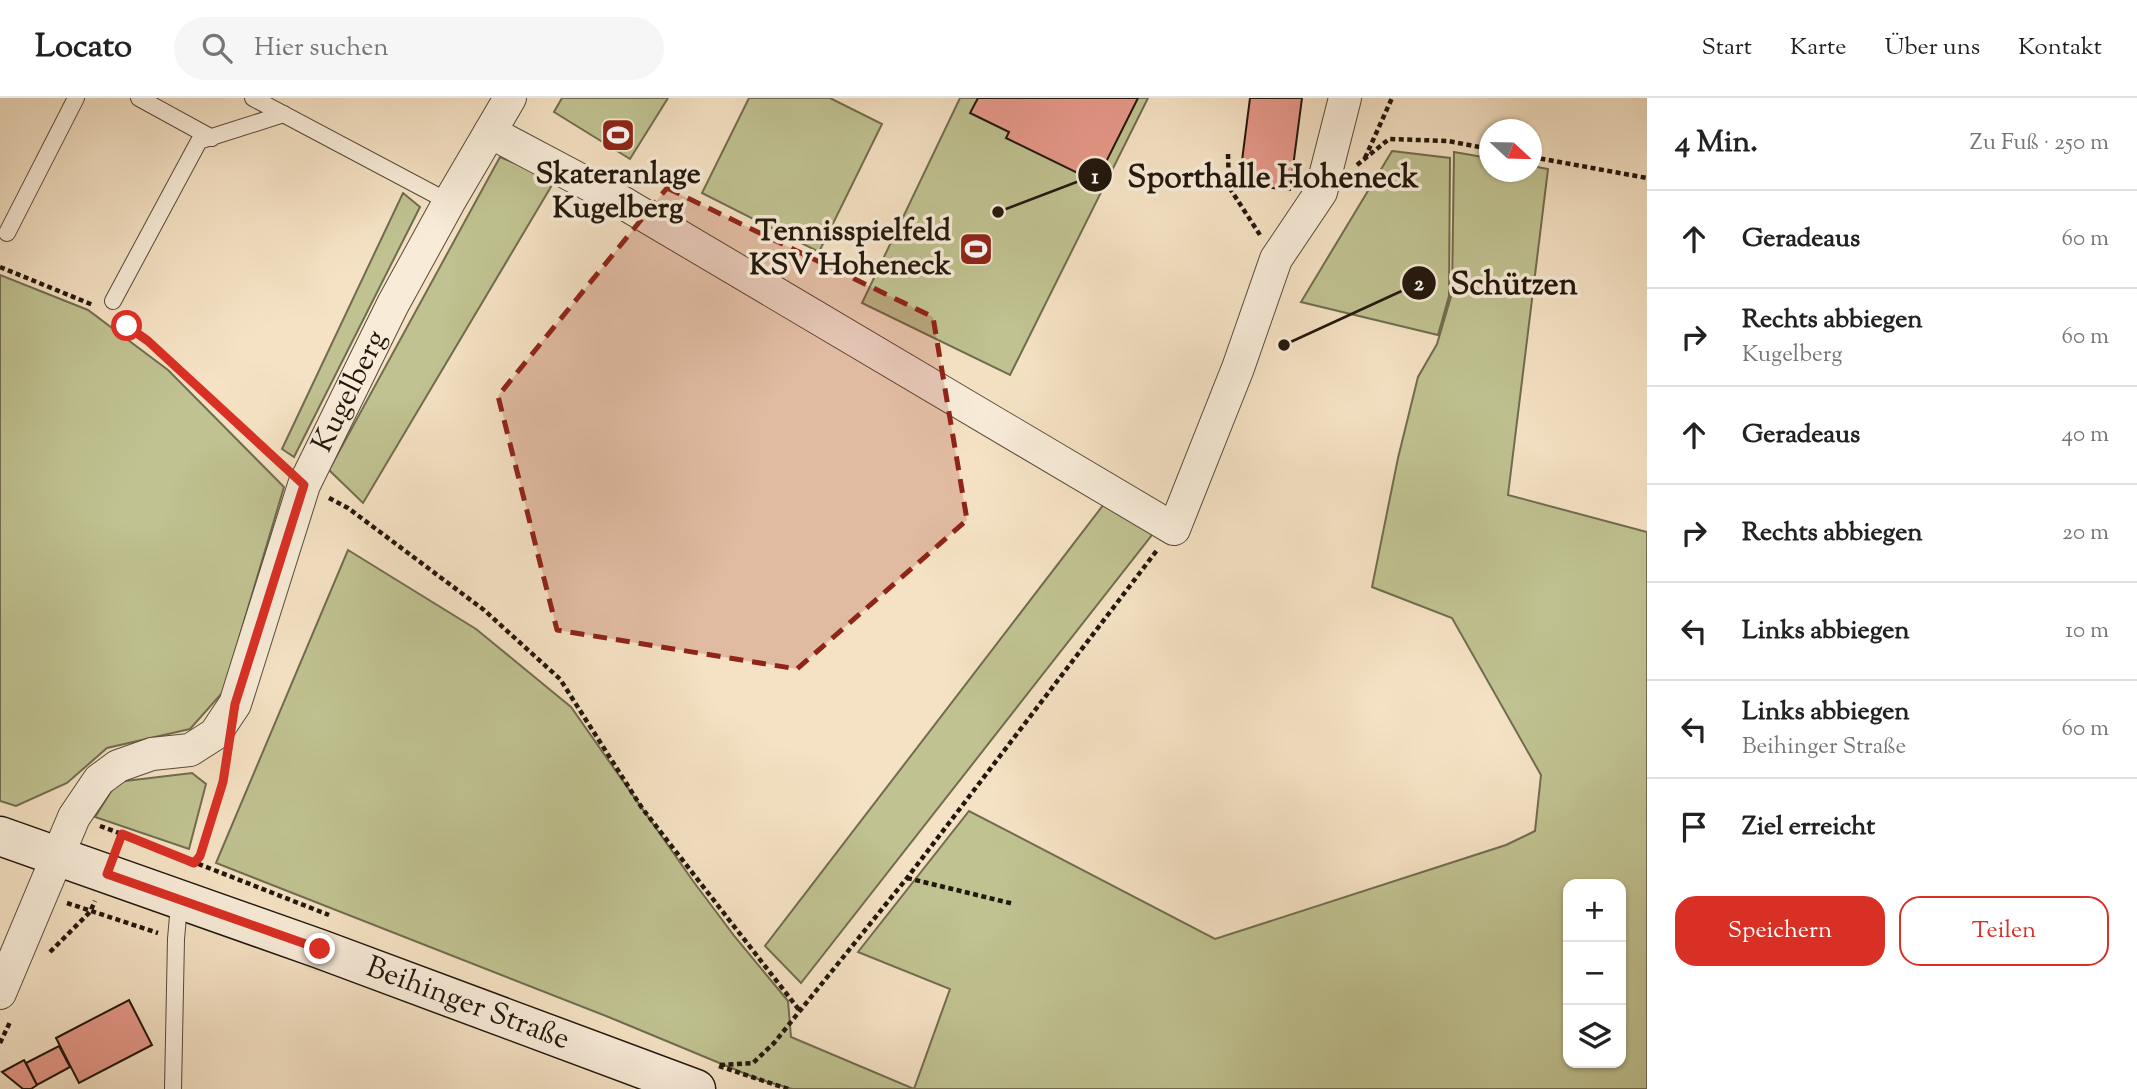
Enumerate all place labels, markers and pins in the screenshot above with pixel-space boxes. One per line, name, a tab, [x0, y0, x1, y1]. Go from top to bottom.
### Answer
sports icon: Skateranlage Kugelberg	[599, 116, 637, 154]
callout: Sporthalle Hoheneck	[1078, 149, 1432, 202]
place label: Skateranlage Kugelberg	[535, 154, 701, 231]
place label: Tennisspielfeld KSV Hoheneck	[749, 211, 952, 288]
sports icon: Tennisspielfeld KSV Hoheneck	[957, 230, 995, 268]
callout: Schützen	[1402, 256, 1592, 309]

